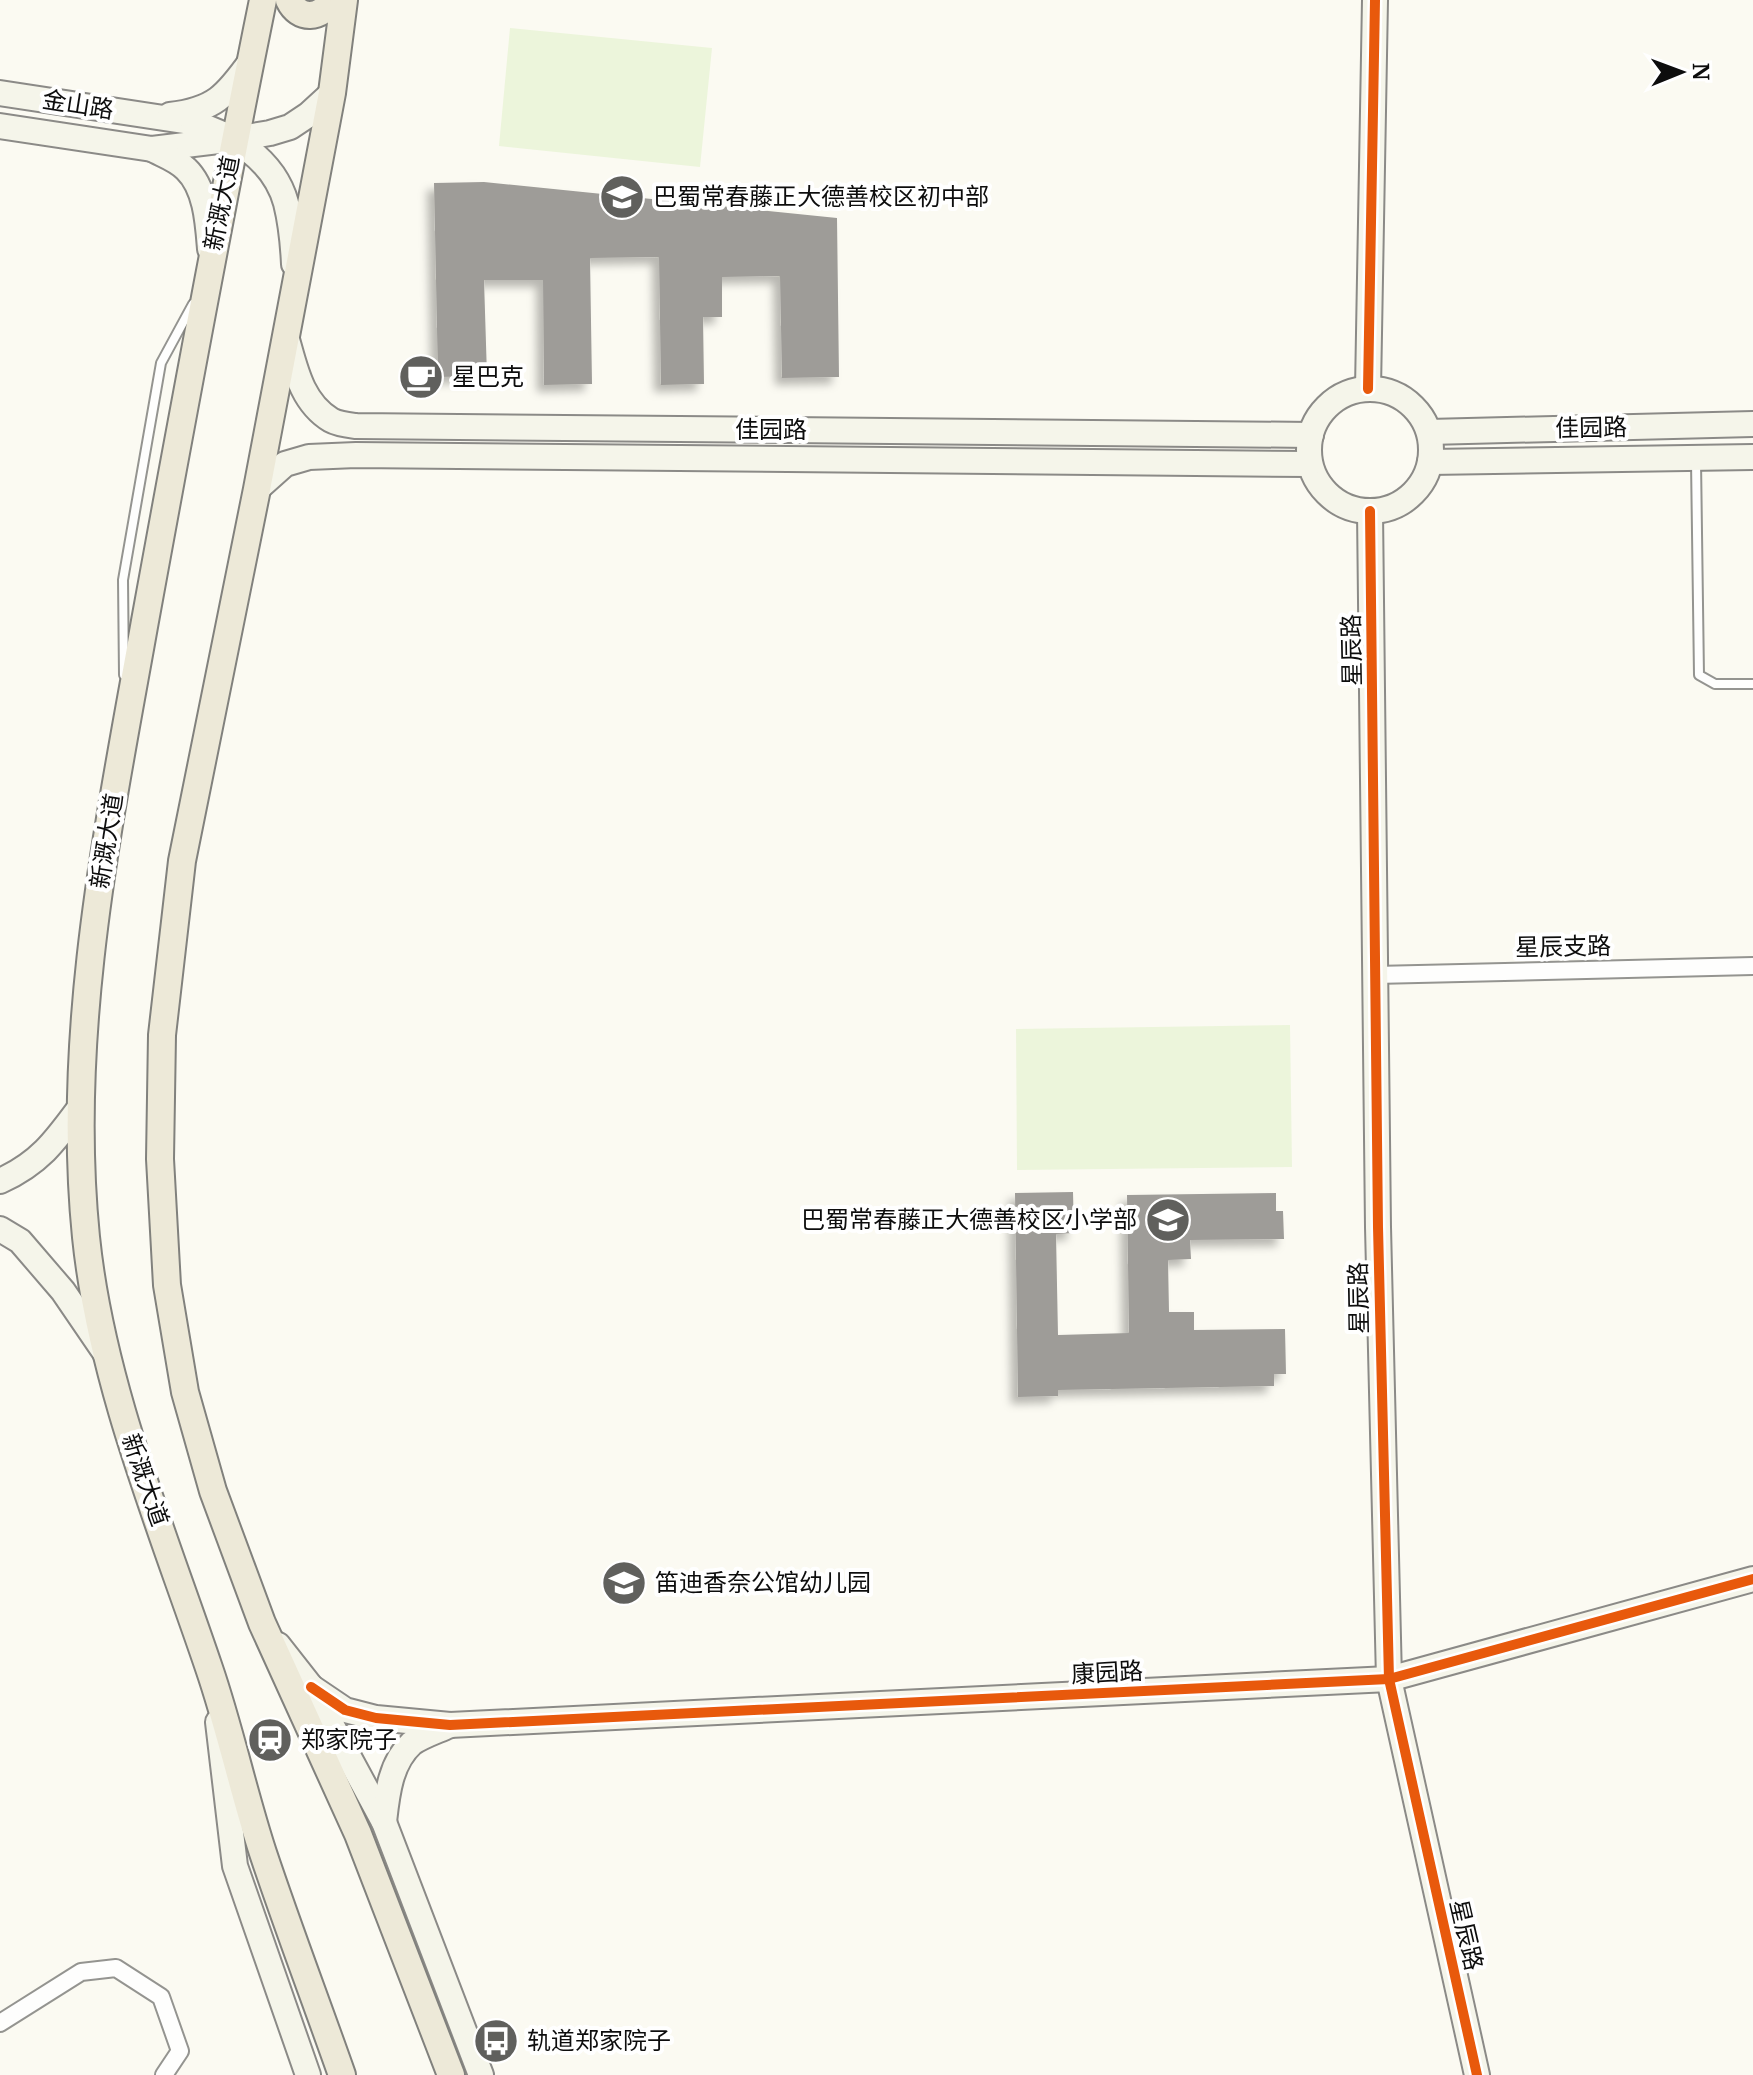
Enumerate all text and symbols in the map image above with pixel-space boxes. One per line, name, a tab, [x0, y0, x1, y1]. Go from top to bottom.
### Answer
north arrow	[1641, 32, 1721, 112]
text: N	[1687, 63, 1715, 81]
street label: 金山路	[40, 84, 116, 125]
street label: 新溉大道	[197, 153, 246, 253]
school or university icon: 巴蜀常春藤正大德善校区初中部	[598, 173, 646, 221]
place label: 巴蜀常春藤正大德善校区初中部	[653, 181, 989, 212]
cafe icon: 星巴克	[397, 353, 445, 401]
place label: 星巴克	[452, 361, 524, 392]
street label: 佳园路	[1555, 411, 1627, 444]
street label: 佳园路	[735, 414, 807, 445]
street label: 星辰路	[1335, 614, 1368, 686]
street label: 新溉大道	[84, 791, 129, 891]
street label: 星辰支路	[1515, 930, 1611, 963]
school or university icon: 巴蜀常春藤正大德善校区小学部	[1144, 1196, 1192, 1244]
place label: 巴蜀常春藤正大德善校区小学部	[801, 1204, 1137, 1235]
street label: 星辰路	[1342, 1262, 1375, 1334]
street label: 新溉大道	[115, 1429, 176, 1530]
school or university icon: 笛迪香奈公馆幼儿园	[600, 1559, 648, 1607]
place label: 笛迪香奈公馆幼儿园	[655, 1567, 871, 1598]
street label: 康园路	[1070, 1655, 1144, 1690]
station icon: 郑家院子	[246, 1716, 294, 1764]
place label: 郑家院子	[301, 1724, 397, 1755]
street label: 星辰路	[1443, 1896, 1490, 1973]
bus stop icon: 轨道郑家院子	[472, 2017, 520, 2065]
place label: 轨道郑家院子	[527, 2025, 671, 2056]

